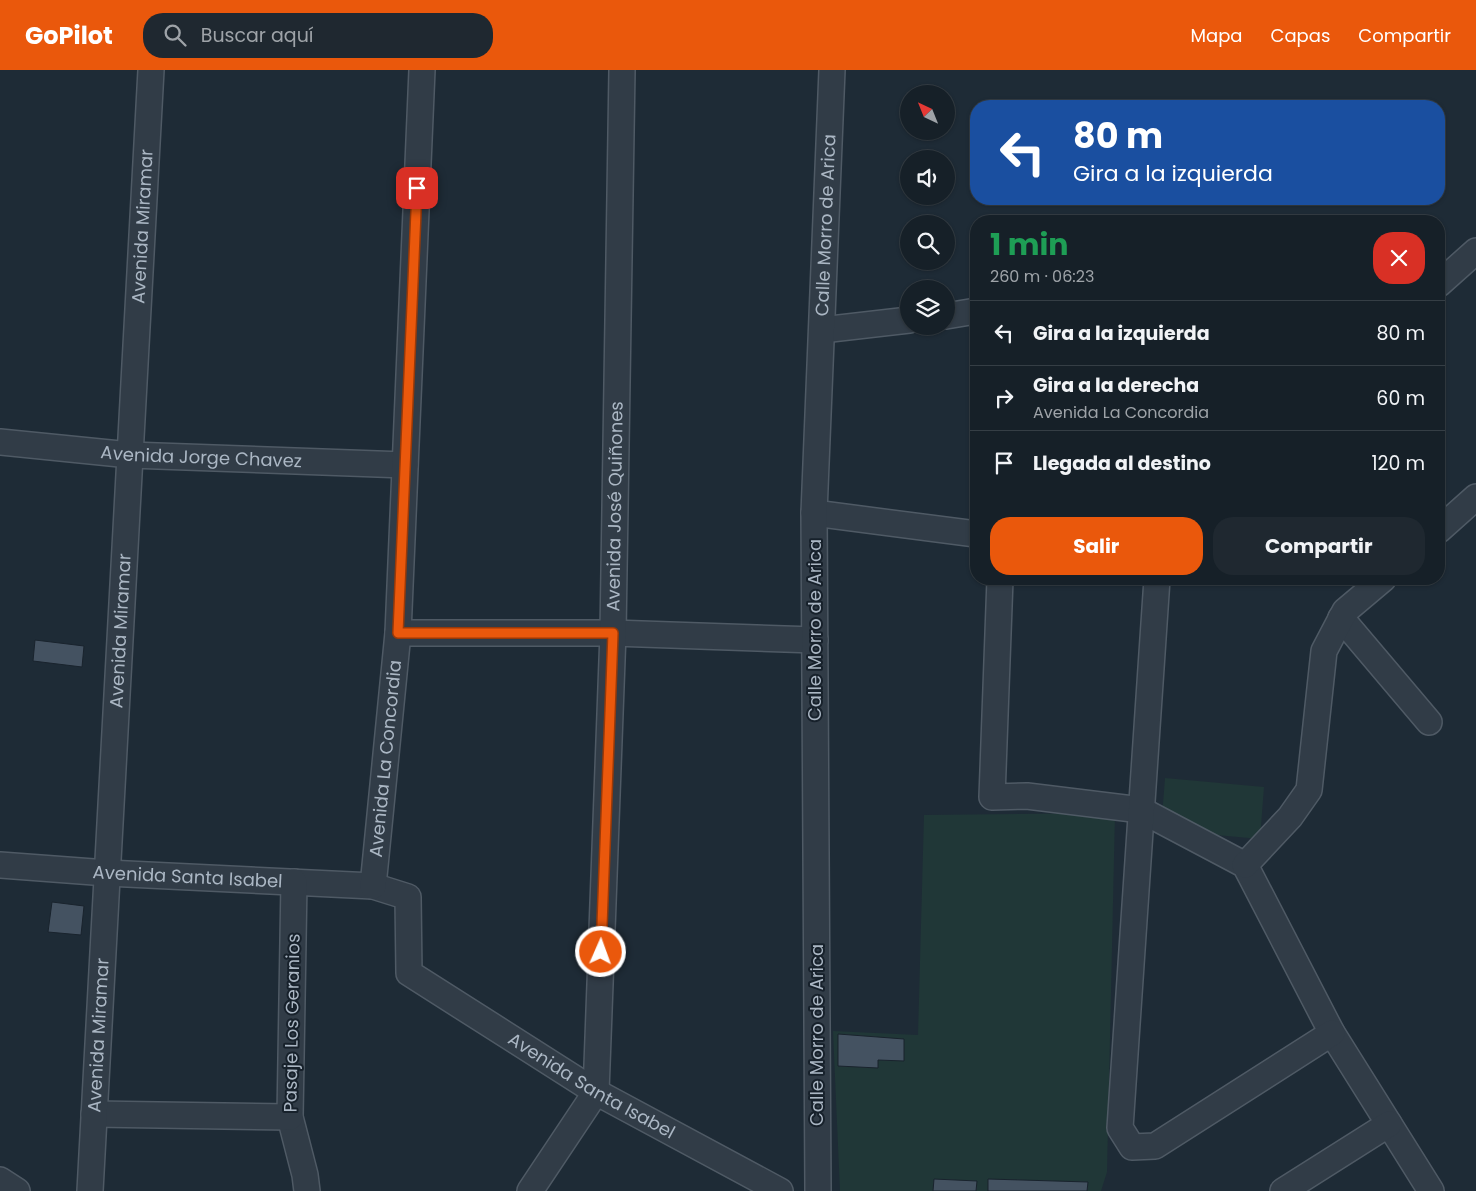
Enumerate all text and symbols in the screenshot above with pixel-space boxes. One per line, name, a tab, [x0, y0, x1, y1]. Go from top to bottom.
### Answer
search box	[143, 13, 493, 58]
text: GoPilot	[25, 19, 113, 52]
icon: search	[161, 21, 189, 49]
text: Buscar aquí	[201, 22, 314, 49]
text: Mapa	[1190, 23, 1243, 48]
text: Capas	[1271, 23, 1330, 48]
text: Compartir	[1358, 23, 1451, 48]
north arrow	[900, 85, 955, 140]
map controls	[900, 85, 955, 335]
text: 80 m	[1073, 111, 1163, 160]
icon: left	[990, 120, 1055, 185]
street label: Calle Morro de Arica	[809, 134, 841, 317]
street label: Avenida Miramar	[125, 148, 159, 304]
button: sound	[900, 150, 955, 205]
text: Gira a la izquierda	[1073, 158, 1273, 189]
pin	[396, 167, 438, 209]
icon: arrive	[403, 174, 431, 202]
button: search	[900, 215, 955, 270]
text: 1 min	[990, 223, 1068, 266]
button: close	[1373, 232, 1425, 284]
text: 260 m · 06:23	[990, 265, 1094, 288]
button: layers	[900, 280, 955, 335]
icon: left	[990, 319, 1018, 347]
text: Gira a la izquierda	[1033, 320, 1210, 347]
text: 80 m	[1376, 320, 1425, 347]
text: Gira a la derecha	[1033, 372, 1199, 399]
icon: right	[990, 384, 1018, 412]
text: 60 m	[1376, 385, 1425, 412]
street label: Avenida José Quiñones	[600, 401, 629, 612]
text: Avenida La Concordia	[1033, 401, 1209, 424]
street label: Avenida Jorge Chavez	[100, 439, 303, 473]
icon: arrive	[990, 449, 1018, 477]
text: Llegada al destino	[1033, 450, 1211, 477]
text: 120 m	[1371, 450, 1425, 477]
button: Salir	[990, 517, 1203, 575]
button: Compartir	[1213, 517, 1425, 575]
street label: Calle Morro de Arica	[802, 539, 827, 721]
street label: Avenida Miramar	[103, 553, 137, 709]
street label: Avenida La Concordia	[363, 659, 407, 858]
street label: Avenida Santa Isabel	[92, 859, 283, 894]
position arrow	[574, 925, 626, 977]
street label: Pasaje Los Geranios	[277, 933, 306, 1113]
street label: Calle Morro de Arica	[804, 944, 829, 1126]
street label: Avenida Miramar	[81, 957, 115, 1113]
street label: Avenida Santa Isabel	[503, 1026, 680, 1144]

